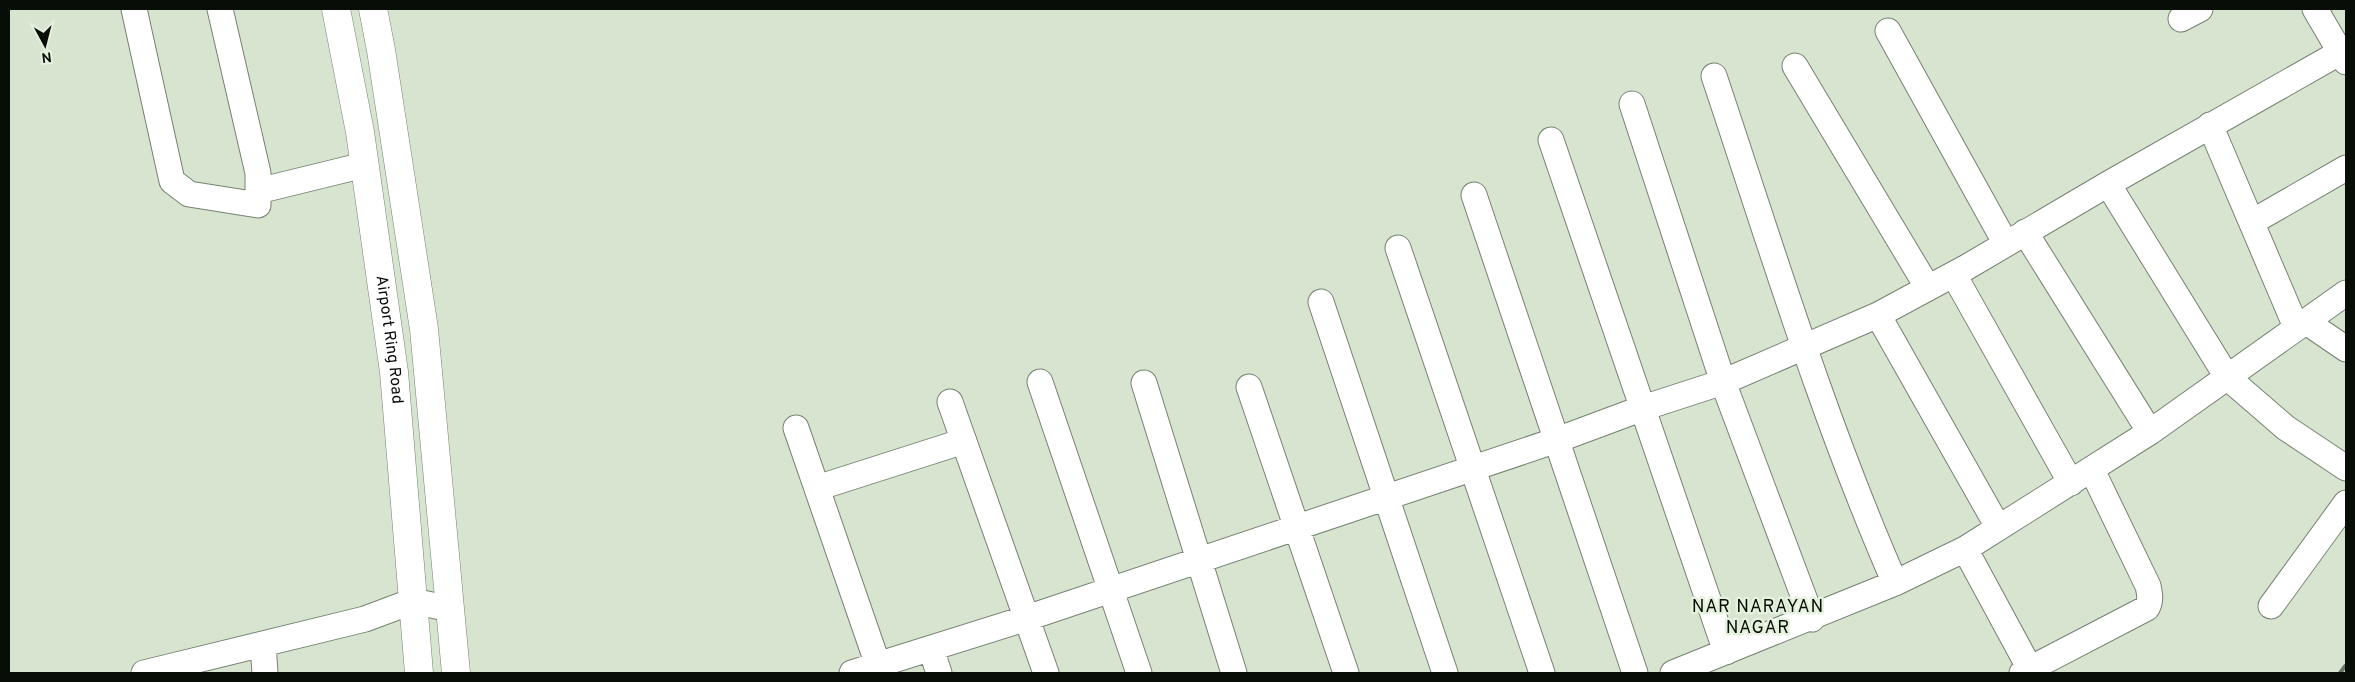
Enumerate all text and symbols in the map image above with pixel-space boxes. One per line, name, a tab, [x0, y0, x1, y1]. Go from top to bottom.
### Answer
north arrow	[20, 20, 70, 70]
text: N	[40, 47, 52, 65]
street label: Airport Ring Road	[370, 274, 407, 405]
district label: NAR NARAYAN NAGAR	[1692, 596, 1824, 640]

